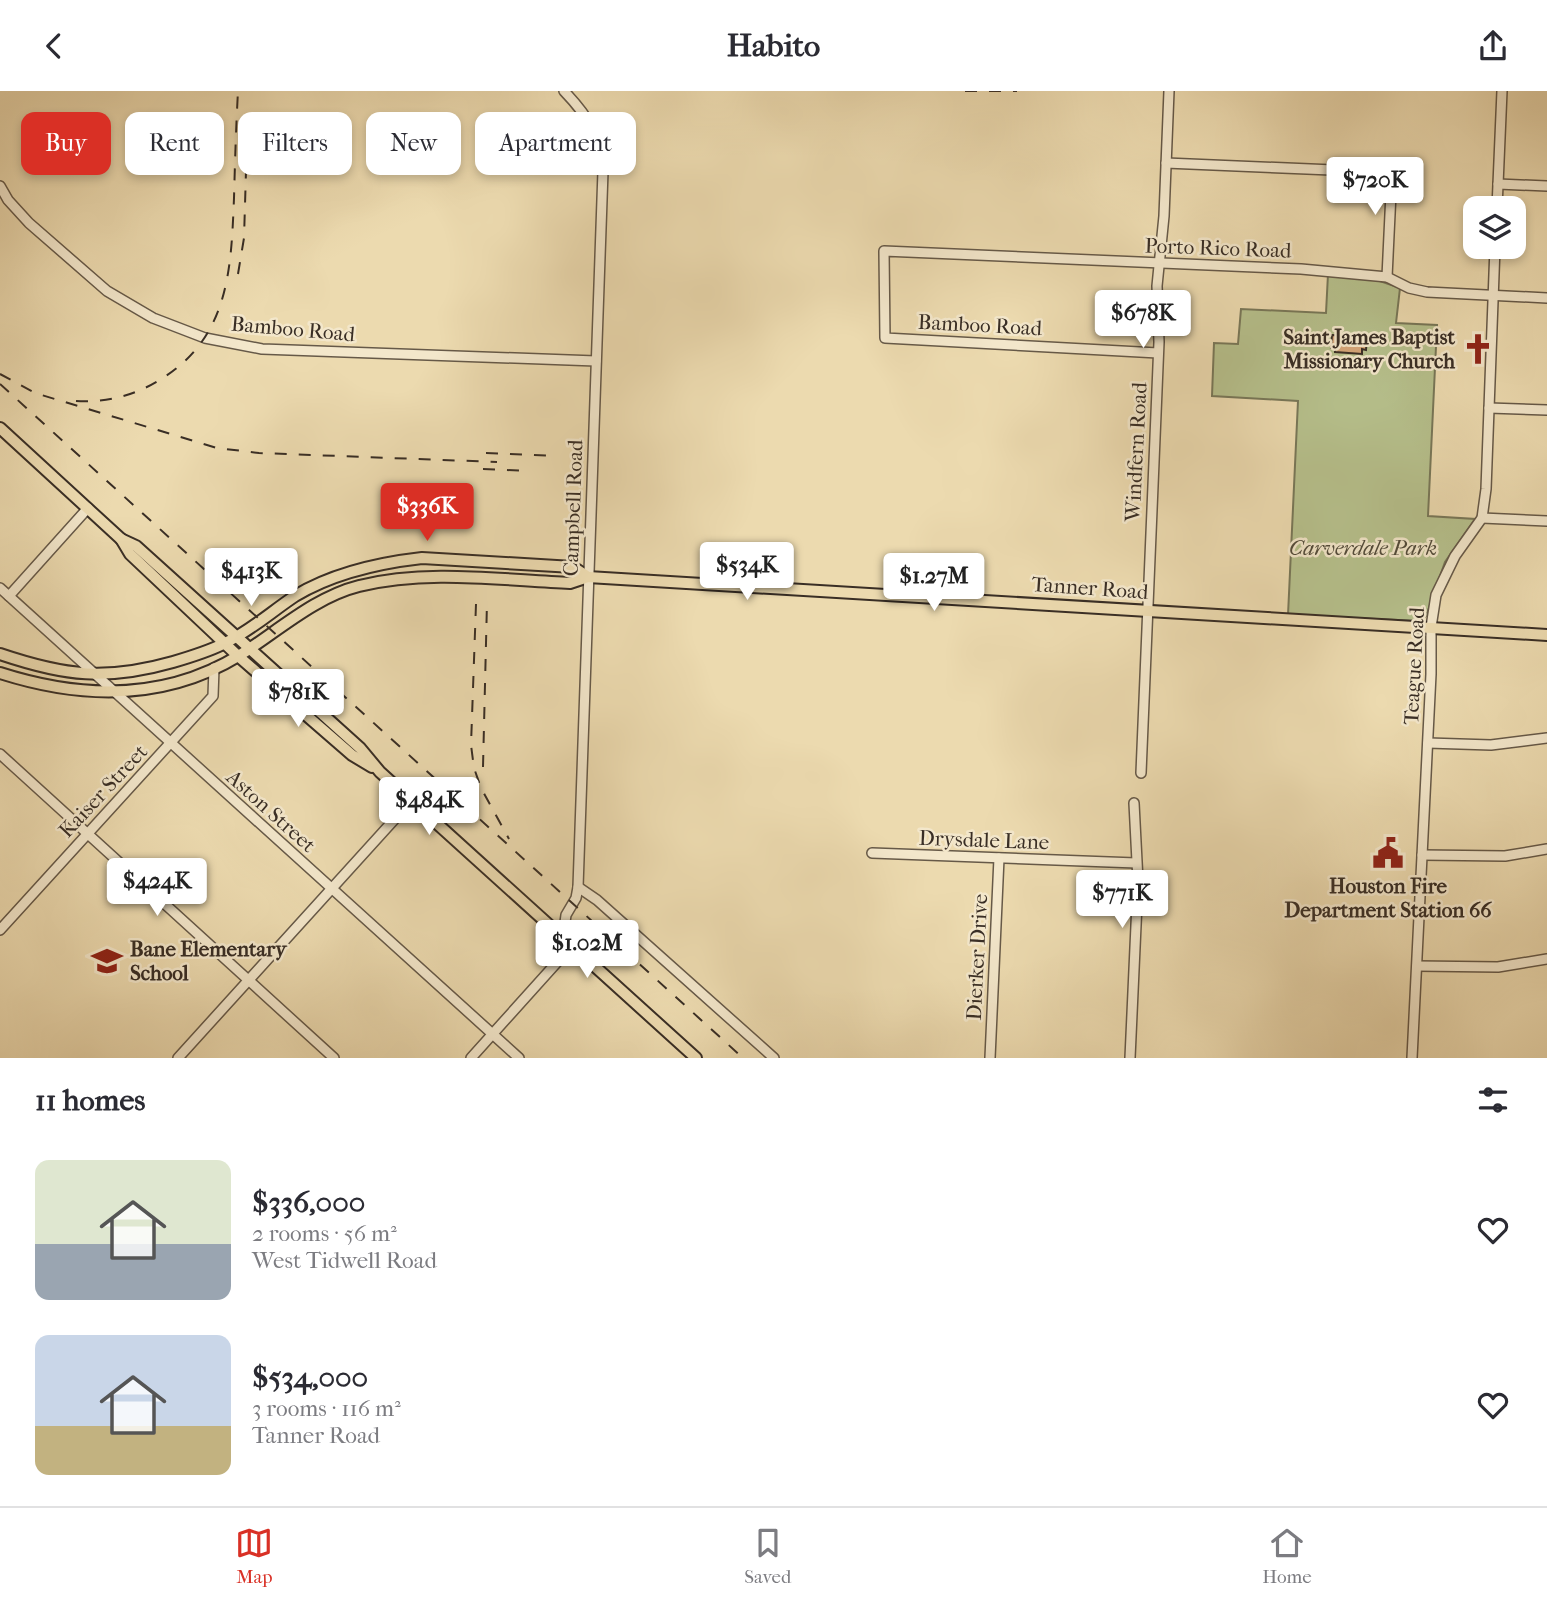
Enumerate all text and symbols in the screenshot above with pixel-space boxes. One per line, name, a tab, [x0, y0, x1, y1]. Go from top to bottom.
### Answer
icon: back	[35, 27, 73, 65]
text: Habito	[727, 27, 820, 64]
icon: share	[1474, 27, 1512, 65]
chip: Buy	[21, 112, 111, 175]
chip: Rent	[125, 112, 224, 175]
chip: Filters	[238, 112, 352, 175]
chip: New	[366, 112, 461, 175]
chip: Apartment	[475, 112, 636, 175]
pin: $720K	[1326, 157, 1424, 217]
text: $720K	[1343, 166, 1407, 193]
map controls	[1463, 196, 1526, 259]
button: layers	[1463, 196, 1526, 259]
street label: Porto Rico Road	[1144, 233, 1292, 263]
pin: $678K	[1094, 291, 1192, 350]
text: $678K	[1111, 299, 1175, 326]
street label: Bamboo Road	[917, 310, 1043, 340]
street label: Bamboo Road	[230, 312, 357, 346]
place label: Saint James Baptist Missionary Church	[1283, 325, 1456, 373]
church icon: Saint James Baptist Missionary Church	[1461, 332, 1495, 366]
street label: Windfern Road	[1120, 381, 1152, 523]
street label: Campbell Road	[559, 439, 587, 577]
pin: $336K	[378, 483, 476, 543]
text: $336K	[397, 492, 457, 519]
park label: Carverdale Park	[1289, 536, 1437, 560]
pin: $534K	[698, 543, 796, 602]
pin: $413K	[202, 549, 300, 608]
text: $534K	[716, 551, 778, 578]
pin: $1.27M	[877, 553, 991, 613]
text: $413K	[221, 557, 281, 584]
text: $1.27M	[899, 562, 969, 589]
street label: Tanner Road	[1031, 572, 1150, 604]
street label: Teague Road	[1399, 606, 1429, 725]
pin: $781K	[249, 669, 347, 729]
text: $781K	[268, 678, 328, 705]
street label: Kaiser Street	[54, 739, 152, 842]
street label: Aston Street	[221, 764, 321, 858]
pin: $484K	[380, 777, 478, 837]
text: $484K	[395, 786, 463, 813]
street label: Drysdale Lane	[918, 826, 1050, 854]
public building icon: Houston Fire Department Station 66	[1371, 836, 1405, 870]
pin: $424K	[108, 859, 206, 918]
text: $424K	[123, 867, 191, 894]
pin: $771K	[1073, 871, 1171, 930]
place label: Houston Fire Department Station 66	[1284, 874, 1492, 922]
text: $771K	[1092, 879, 1152, 906]
street label: Dierker Drive	[962, 893, 992, 1021]
pin: $1.02M	[530, 921, 644, 980]
text: $1.02M	[552, 929, 622, 956]
place label: Bane Elementary School	[130, 937, 288, 985]
school or university icon: Bane Elementary School	[90, 944, 124, 978]
icon: filters	[1474, 1081, 1512, 1119]
text: 11 homes	[35, 1083, 145, 1118]
text: $336,000	[252, 1185, 365, 1220]
icon: home	[91, 1188, 175, 1272]
icon: heart	[1474, 1211, 1512, 1249]
text: 2 rooms · 56 m²	[252, 1220, 397, 1247]
text: West Tidwell Road	[252, 1247, 437, 1274]
text: $534,000	[252, 1360, 368, 1395]
icon: home	[91, 1363, 175, 1447]
icon: heart	[1474, 1386, 1512, 1424]
text: 3 rooms · 116 m²	[252, 1395, 401, 1422]
text: Tanner Road	[252, 1422, 380, 1449]
tab: Map	[235, 1524, 273, 1588]
tab: Saved	[744, 1524, 791, 1588]
tab: Home	[1262, 1524, 1312, 1588]

